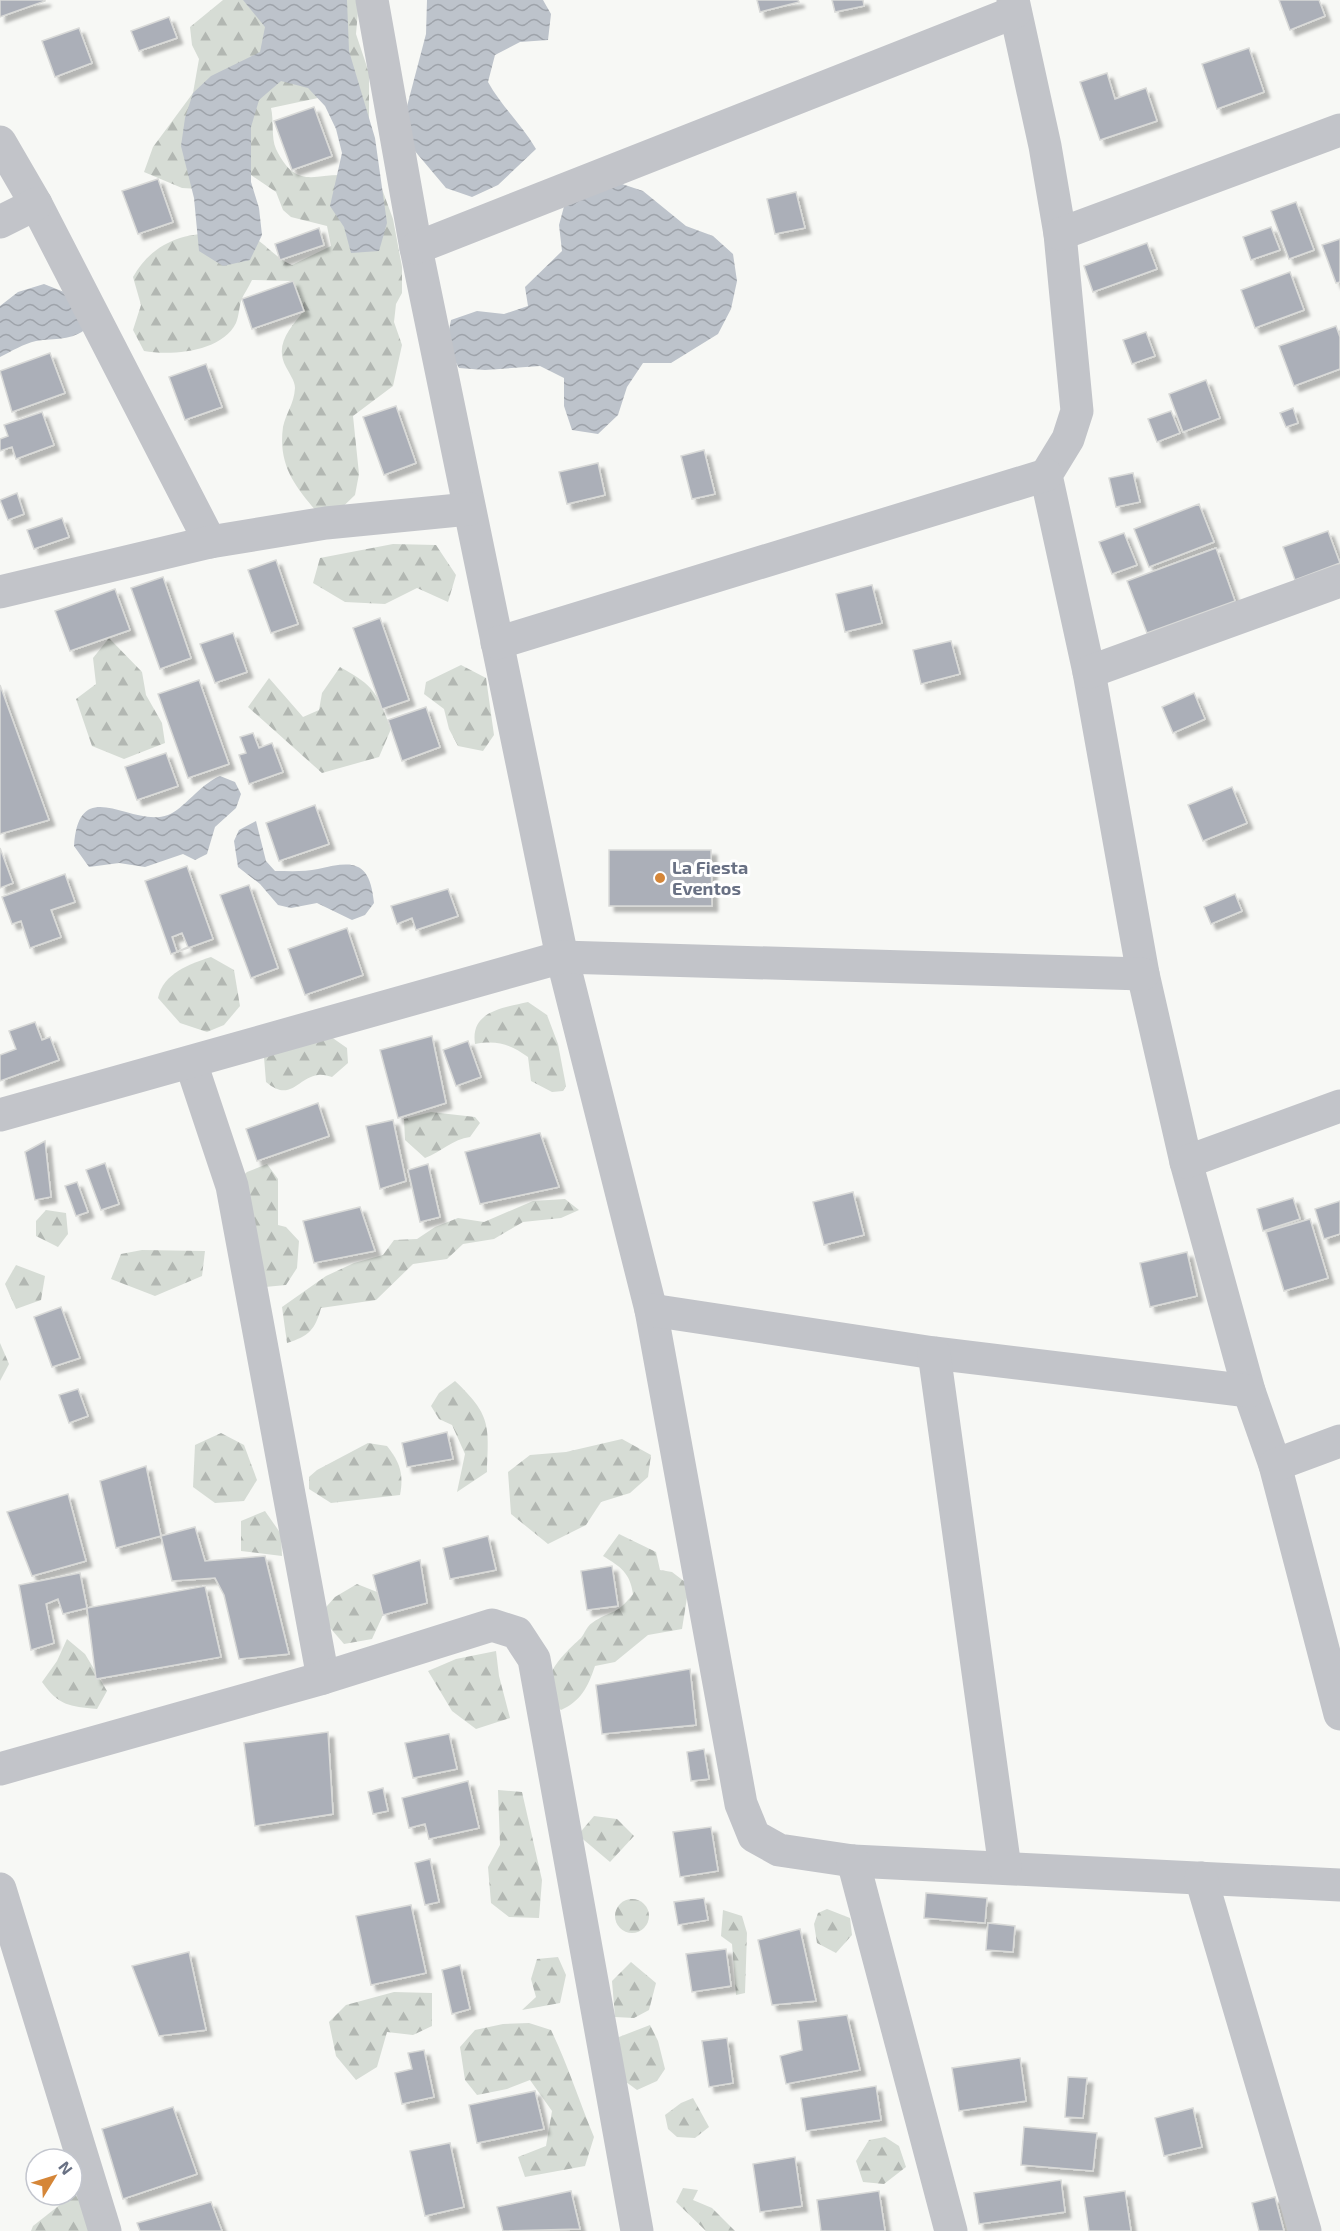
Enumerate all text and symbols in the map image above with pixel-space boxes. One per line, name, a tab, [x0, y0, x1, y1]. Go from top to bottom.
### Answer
place label: La Fiesta Eventos	[672, 856, 748, 899]
marker: La Fiesta Eventos	[653, 871, 667, 885]
north arrow	[24, 2147, 84, 2207]
text: N	[55, 2157, 77, 2178]

